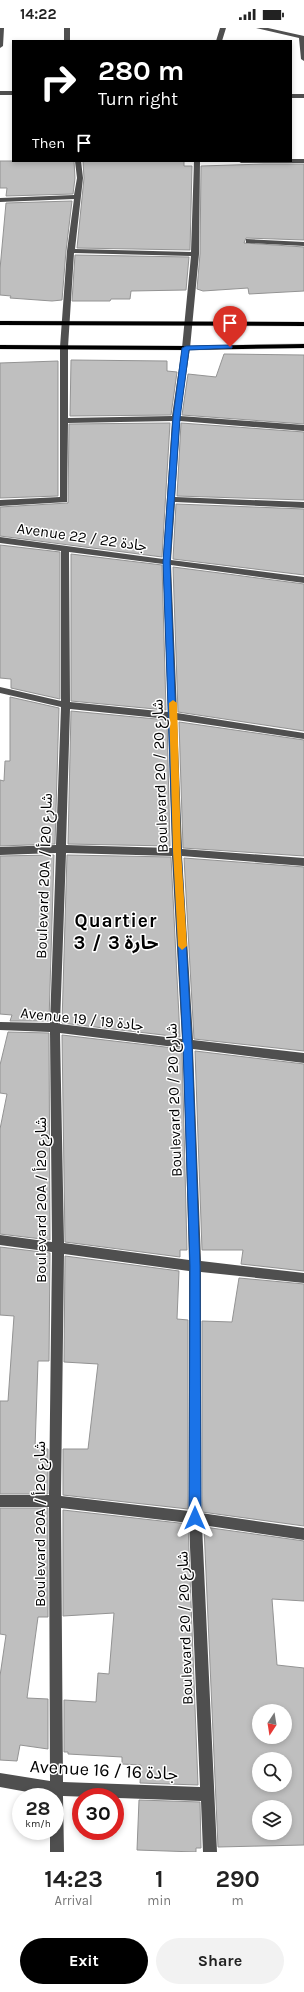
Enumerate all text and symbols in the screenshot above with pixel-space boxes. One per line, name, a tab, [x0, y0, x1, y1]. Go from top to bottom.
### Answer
text: 14:22	[20, 5, 56, 23]
text: 280 m	[98, 54, 184, 87]
icon: right	[32, 56, 84, 108]
text: Turn right	[98, 88, 178, 110]
icon: arrive	[73, 132, 95, 154]
text: Then	[32, 134, 65, 152]
pin	[213, 306, 247, 347]
icon: arrive	[219, 312, 241, 334]
street label: Avenue 22 / جادة 22	[16, 519, 148, 555]
street label: Boulevard 20 / شارع 20	[148, 699, 175, 853]
street label: Boulevard 20A / شارع 20أ	[32, 793, 59, 959]
district label: Quartier 3 / حارة 3	[74, 910, 159, 954]
street label: Avenue 19 / جادة 19	[19, 1004, 145, 1034]
street label: Boulevard 20 / شارع 20	[162, 1023, 189, 1177]
street label: Boulevard 20A / شارع 20أ	[32, 1117, 53, 1283]
street label: Boulevard 20A / شارع 20أ	[31, 1441, 52, 1607]
position arrow	[174, 1497, 216, 1539]
street label: Boulevard 20 / شارع 20	[173, 1551, 200, 1705]
north arrow	[252, 1704, 292, 1744]
map controls	[252, 1704, 292, 1840]
button: search	[252, 1752, 292, 1792]
street label: Avenue 16 / جادة 16	[29, 1755, 179, 1785]
speed limit sign: 30	[72, 1788, 124, 1840]
text: 28	[25, 1797, 51, 1820]
button: layers	[252, 1800, 292, 1840]
text: km/h	[25, 1818, 51, 1830]
text: 14:23	[44, 1865, 103, 1893]
text: 1	[155, 1865, 163, 1893]
text: 290	[215, 1865, 260, 1893]
text: Arrival	[55, 1893, 93, 1908]
text: min	[147, 1893, 171, 1908]
text: m	[231, 1893, 244, 1908]
button: Exit	[20, 1938, 148, 1984]
button: Share	[156, 1938, 284, 1984]

